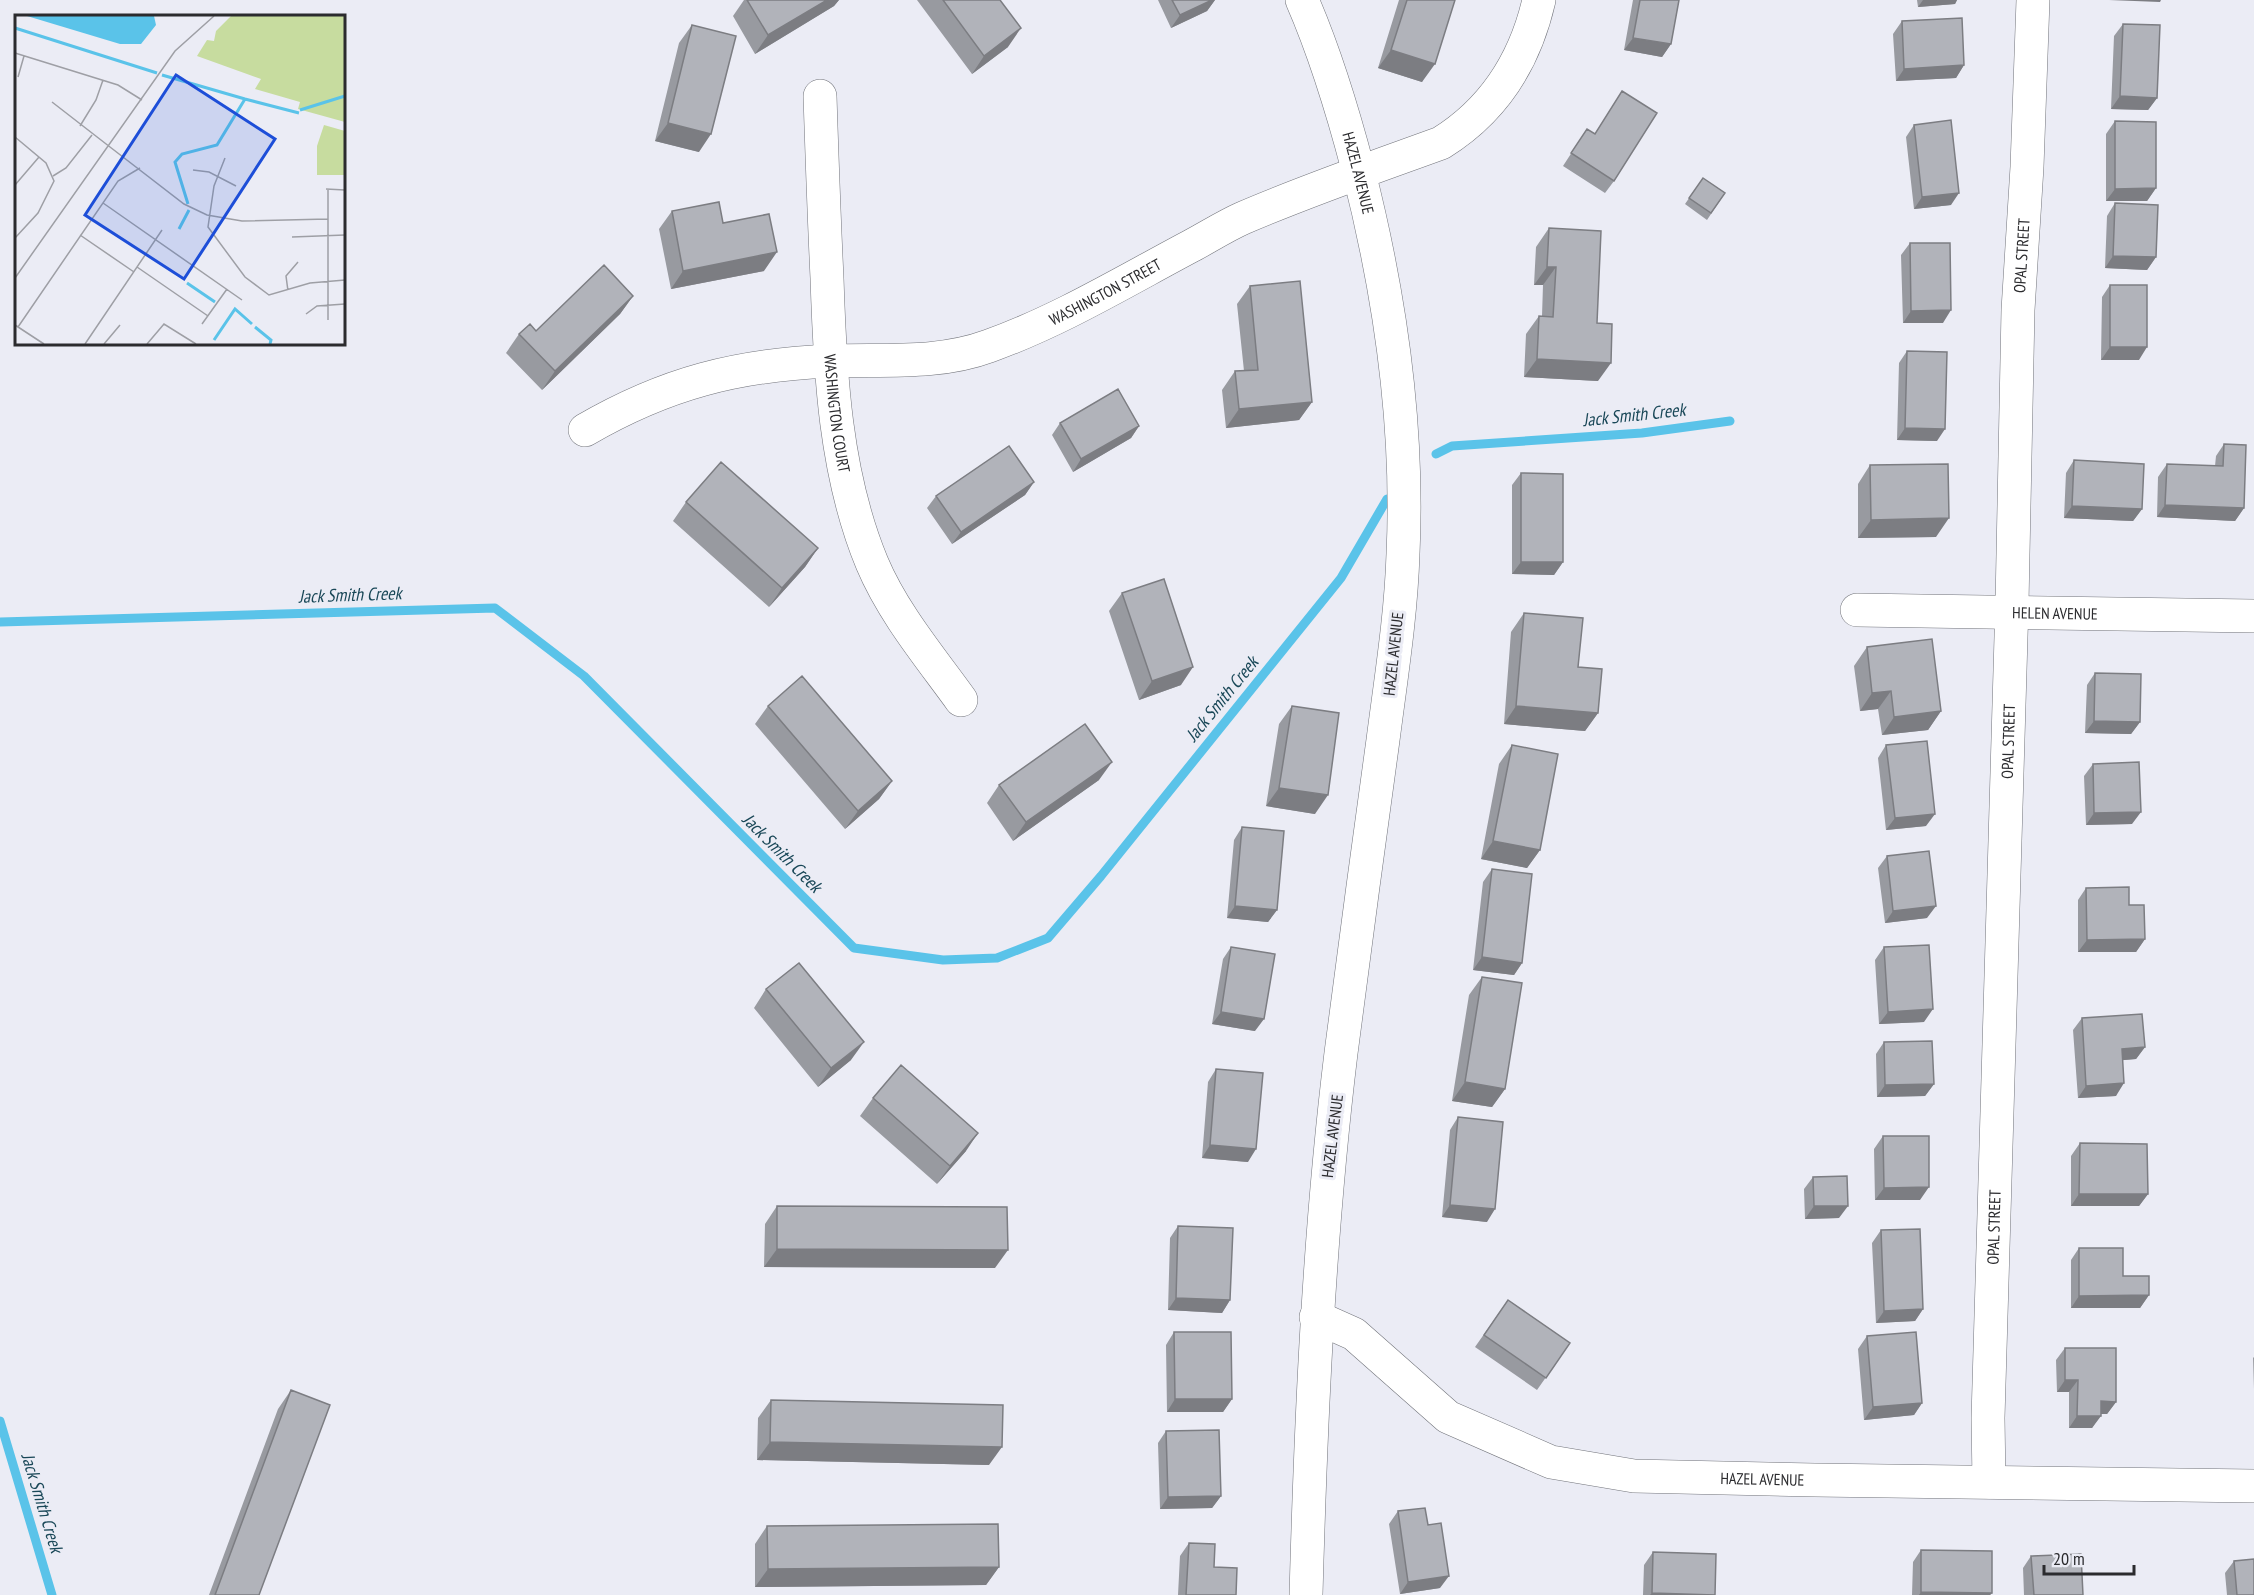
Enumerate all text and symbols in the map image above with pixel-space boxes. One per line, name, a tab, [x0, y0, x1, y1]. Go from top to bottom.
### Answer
inset map	[15, 15, 345, 345]
street label: HAZEL AVENUE	[1338, 129, 1379, 216]
street label: OPAL STREET	[2009, 218, 2034, 294]
street label: WASHINGTON STREET	[1046, 254, 1165, 329]
street label: WASHINGTON COURT	[820, 354, 855, 474]
water label: Jack Smith Creek	[1581, 397, 1688, 431]
water label: Jack Smith Creek	[297, 581, 404, 608]
street label: HELEN AVENUE	[2012, 602, 2098, 624]
street label: HAZEL AVENUE	[1379, 611, 1407, 697]
water label: Jack Smith Creek	[1180, 650, 1264, 747]
street label: OPAL STREET	[1997, 704, 2019, 779]
water label: Jack Smith Creek	[737, 807, 828, 899]
street label: HAZEL AVENUE	[1317, 1093, 1347, 1179]
street label: OPAL STREET	[1983, 1189, 2005, 1265]
water label: Jack Smith Creek	[16, 1449, 69, 1557]
street label: HAZEL AVENUE	[1720, 1468, 1805, 1490]
scale bar	[2044, 1538, 2134, 1576]
text: 20 m	[2053, 1547, 2085, 1570]

